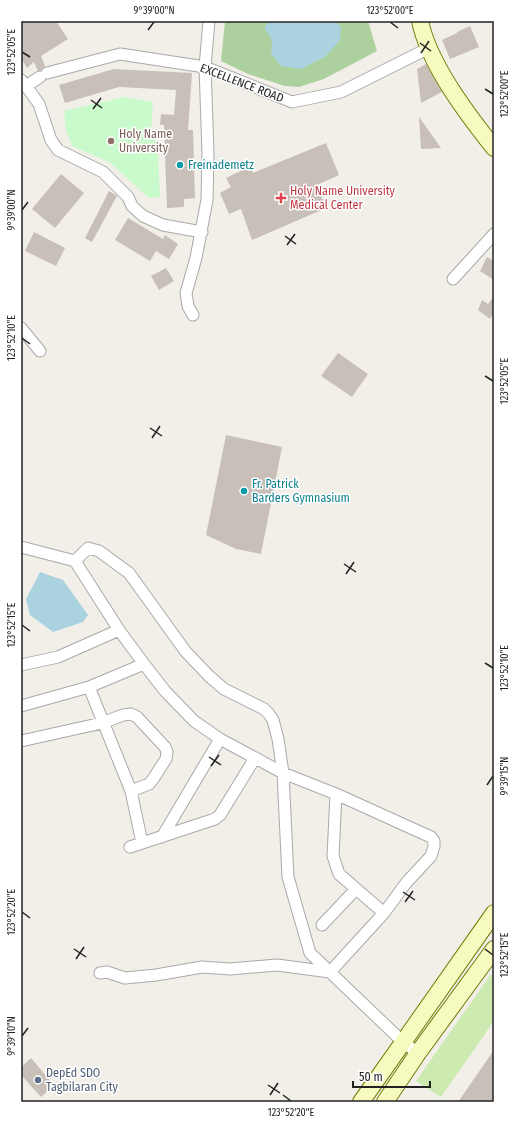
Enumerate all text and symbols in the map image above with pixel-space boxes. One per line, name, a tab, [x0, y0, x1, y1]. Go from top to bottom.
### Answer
text: 9°39'00"N	[134, 5, 174, 17]
text: 123°52'00"E	[366, 5, 414, 17]
text: 123°52'05"E	[6, 29, 18, 75]
street label: EXCELLENCE ROAD	[198, 61, 286, 105]
text: 123°52'00"E	[499, 70, 511, 118]
place label: Holy Name University	[119, 127, 172, 155]
marker: Holy Name University	[106, 136, 116, 146]
place label: Freinademetz	[188, 158, 254, 172]
marker: Freinademetz	[175, 160, 185, 170]
place label: Holy Name University Medical Center	[290, 184, 396, 212]
text: 9°39'00"N	[6, 190, 18, 230]
marker: Holy Name University Medical Center	[275, 192, 287, 204]
text: 123°52'10"E	[6, 315, 18, 361]
text: 123°52'05"E	[499, 358, 511, 404]
place label: Fr. Patrick Barders Gymnasium	[252, 477, 350, 505]
marker: Fr. Patrick Barders Gymnasium	[239, 486, 249, 496]
text: 123°52'15"E	[6, 602, 18, 648]
text: 123°52'10"E	[499, 645, 511, 691]
text: 9°39'15"N	[499, 757, 511, 795]
text: 123°52'20"E	[6, 888, 18, 935]
text: 123°52'15"E	[499, 932, 511, 978]
text: 9°39'10"N	[6, 1016, 18, 1056]
scale bar	[353, 1063, 430, 1089]
place label: DepEd SDO Tagbilaran City	[46, 1066, 119, 1094]
text: 50 m	[359, 1070, 383, 1084]
marker: DepEd SDO Tagbilaran City	[33, 1075, 43, 1085]
text: 123°52'20"E	[268, 1107, 315, 1119]

